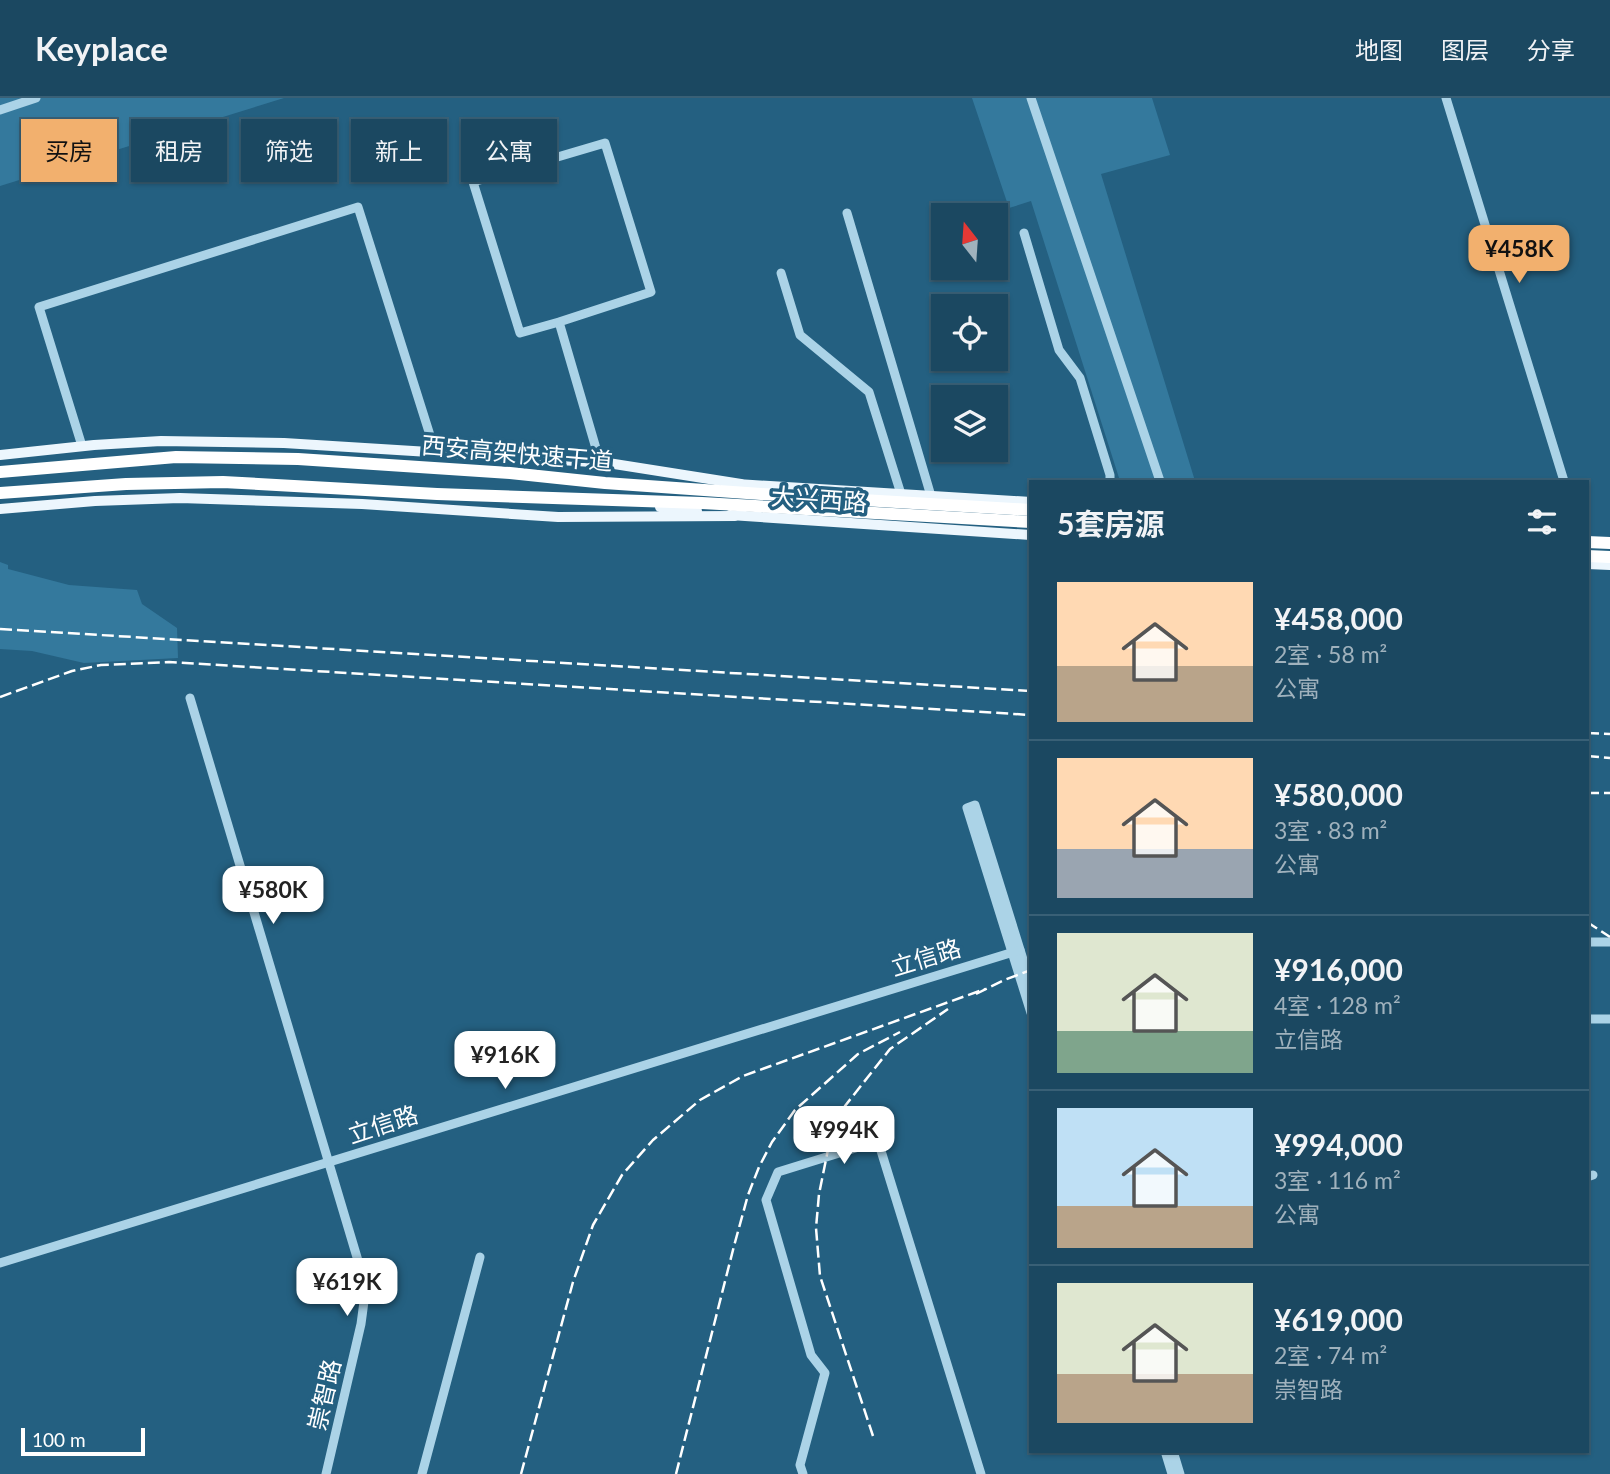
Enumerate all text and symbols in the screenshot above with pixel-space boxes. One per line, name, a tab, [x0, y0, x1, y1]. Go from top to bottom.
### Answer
text: Keyplace	[35, 28, 168, 68]
text: 地图	[1355, 35, 1403, 64]
text: 图层	[1441, 35, 1489, 64]
text: 分享	[1527, 35, 1575, 64]
chip: 买房	[21, 119, 117, 182]
chip: 租房	[131, 119, 227, 182]
chip: 筛选	[241, 119, 337, 182]
chip: 新上	[351, 119, 447, 182]
chip: 公寓	[461, 119, 557, 182]
north arrow	[931, 203, 1008, 280]
map controls	[931, 203, 1008, 462]
pin: ¥458K	[1470, 226, 1568, 285]
text: ¥458K	[1484, 234, 1554, 262]
button: locate	[931, 294, 1008, 371]
button: layers	[931, 385, 1008, 462]
street label: 西安高架快速干道	[420, 430, 614, 475]
street label: 大兴西路	[770, 481, 868, 516]
icon: filters	[1523, 503, 1561, 541]
text: 5套房源	[1057, 505, 1164, 541]
text: ¥458,000	[1274, 600, 1403, 636]
icon: home	[1113, 610, 1197, 694]
text: 2室 · 58 m²	[1274, 640, 1387, 668]
text: 公寓	[1274, 674, 1320, 702]
text: ¥580,000	[1274, 776, 1403, 812]
icon: home	[1113, 786, 1197, 870]
text: 3室 · 83 m²	[1274, 816, 1387, 844]
text: 公寓	[1274, 850, 1320, 878]
pin: ¥580K	[224, 866, 322, 926]
text: ¥580K	[238, 875, 308, 903]
street label: 立信路	[887, 932, 964, 981]
text: ¥916,000	[1274, 951, 1403, 987]
icon: home	[1113, 961, 1197, 1045]
text: 4室 · 128 m²	[1274, 991, 1401, 1019]
text: 立信路	[1274, 1025, 1343, 1053]
pin: ¥916K	[456, 1032, 554, 1091]
text: ¥916K	[470, 1040, 540, 1068]
street label: 立信路	[344, 1099, 421, 1148]
pin: ¥994K	[795, 1107, 893, 1166]
text: ¥994K	[809, 1115, 879, 1143]
text: ¥994,000	[1274, 1126, 1403, 1162]
icon: home	[1113, 1136, 1197, 1220]
text: 3室 · 116 m²	[1274, 1166, 1401, 1194]
text: 公寓	[1274, 1200, 1320, 1228]
pin: ¥619K	[298, 1258, 396, 1318]
text: ¥619K	[312, 1267, 382, 1295]
text: ¥619,000	[1274, 1301, 1403, 1337]
icon: home	[1113, 1311, 1197, 1395]
text: 2室 · 74 m²	[1274, 1341, 1387, 1369]
street label: 崇智路	[301, 1356, 346, 1433]
text: 崇智路	[1274, 1375, 1343, 1403]
scale bar	[21, 1425, 145, 1457]
text: 100 m	[32, 1428, 86, 1451]

